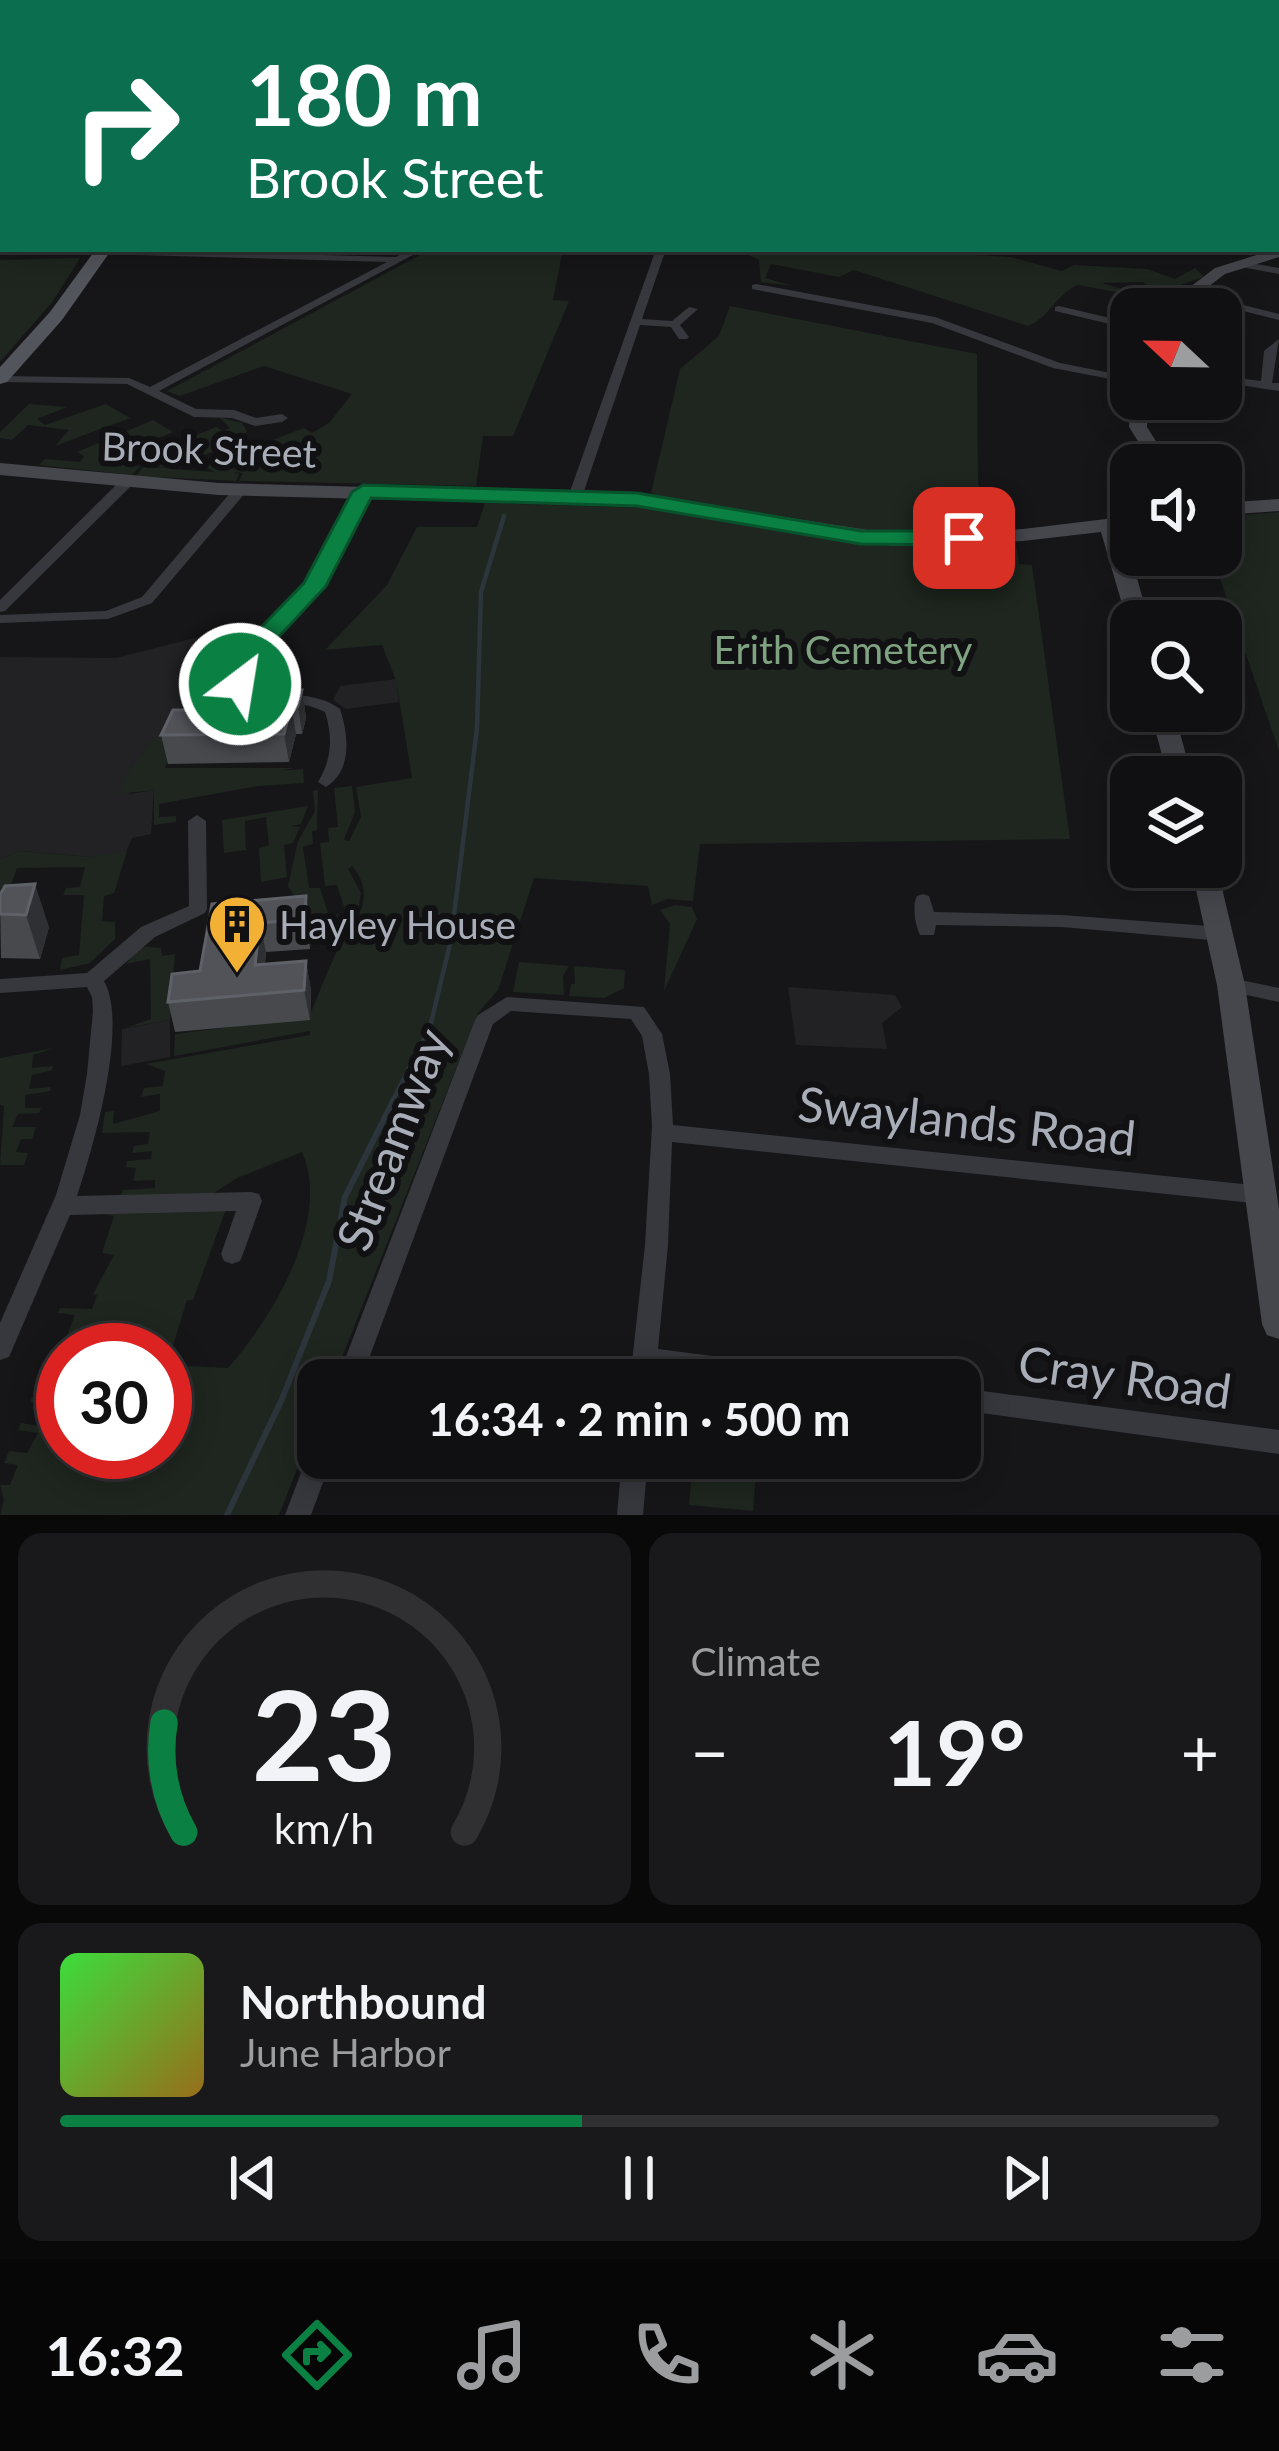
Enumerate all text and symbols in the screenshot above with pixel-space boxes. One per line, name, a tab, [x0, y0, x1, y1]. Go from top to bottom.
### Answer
text: 180 m	[246, 43, 483, 144]
icon: right	[48, 48, 204, 204]
text: Brook Street	[246, 145, 544, 210]
north arrow	[1110, 288, 1242, 420]
map controls	[1110, 288, 1242, 888]
street label: Brook Street	[101, 422, 317, 476]
button: sound	[1110, 444, 1242, 576]
pin	[913, 487, 1015, 589]
icon: arrive	[931, 505, 997, 571]
button: search	[1110, 600, 1242, 732]
position arrow	[177, 621, 303, 747]
park label: Erith Cemetery	[714, 626, 972, 672]
button: layers	[1110, 756, 1242, 888]
building icon: Hayley House	[206, 893, 268, 975]
place label: Hayley House	[279, 901, 516, 947]
street label: Streamway	[324, 1020, 460, 1258]
street label: Swaylands Road	[795, 1074, 1139, 1166]
speed limit sign: 30	[36, 1323, 192, 1479]
street label: Cray Road	[1015, 1333, 1235, 1419]
text: 16:34 · 2 min · 500 m	[428, 1392, 850, 1446]
text: Climate	[691, 1638, 821, 1684]
text: 23	[252, 1658, 397, 1808]
text: 19°	[884, 1697, 1026, 1805]
text: −	[691, 1712, 729, 1791]
text: +	[1181, 1712, 1219, 1791]
text: km/h	[274, 1802, 374, 1853]
text: Northbound	[240, 1975, 486, 2029]
text: June Harbor	[240, 2029, 451, 2075]
icon: previous	[220, 2145, 286, 2211]
icon: pause	[606, 2145, 672, 2211]
icon: next	[993, 2145, 1059, 2211]
icon: directions	[275, 2313, 359, 2397]
icon: music	[450, 2313, 534, 2397]
icon: phone	[625, 2313, 709, 2397]
icon: climate	[800, 2313, 884, 2397]
icon: car	[975, 2313, 1059, 2397]
icon: filters	[1150, 2313, 1234, 2397]
text: 16:32	[45, 2323, 185, 2388]

